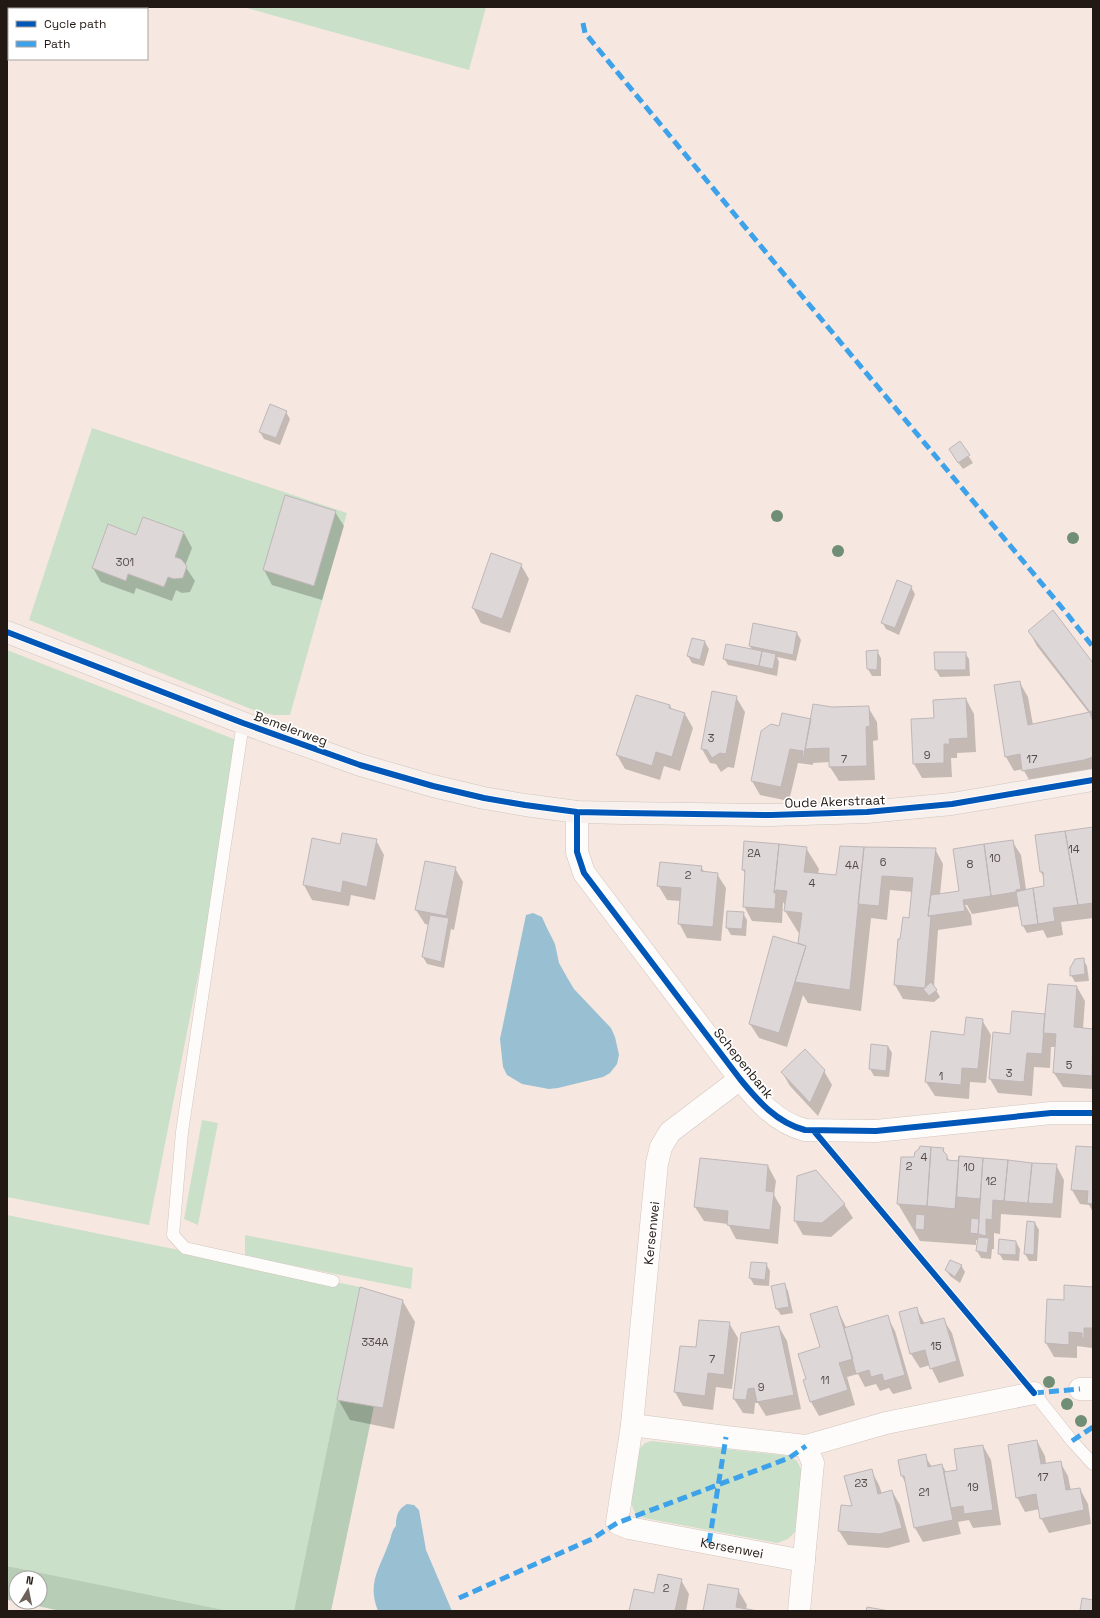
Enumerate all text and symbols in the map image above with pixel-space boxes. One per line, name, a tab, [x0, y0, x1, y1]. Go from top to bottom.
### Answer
legend	[8, 8, 148, 60]
text: Cycle path	[44, 16, 106, 32]
text: Path	[44, 36, 70, 52]
house number: 301	[116, 555, 134, 569]
street label: Bemelerweg	[252, 707, 330, 750]
house number: 3	[708, 731, 715, 745]
house number: 9	[924, 748, 931, 762]
house number: 7	[841, 752, 847, 766]
house number: 17	[1027, 752, 1037, 766]
street label: Oude Akerstraat	[784, 791, 886, 812]
house number: 14	[1068, 842, 1080, 856]
house number: 2A	[747, 846, 761, 860]
house number: 10	[989, 851, 1001, 865]
house number: 6	[880, 855, 887, 869]
house number: 8	[967, 857, 974, 871]
house number: 4A	[845, 858, 859, 872]
house number: 2	[685, 868, 692, 882]
house number: 4	[809, 876, 816, 890]
street label: Schepenbank	[710, 1024, 777, 1102]
house number: 5	[1066, 1058, 1073, 1072]
house number: 3	[1006, 1066, 1013, 1080]
house number: 1	[939, 1069, 943, 1083]
house number: 4	[921, 1150, 928, 1164]
house number: 2	[906, 1159, 913, 1173]
house number: 10	[963, 1160, 975, 1174]
house number: 12	[985, 1174, 997, 1188]
street label: Kersenwei	[640, 1200, 663, 1266]
house number: 334A	[361, 1335, 389, 1349]
house number: 15	[930, 1339, 942, 1353]
house number: 7	[709, 1352, 715, 1366]
house number: 11	[820, 1373, 830, 1387]
house number: 9	[758, 1380, 765, 1394]
house number: 17	[1038, 1470, 1048, 1484]
house number: 23	[854, 1476, 868, 1490]
house number: 19	[967, 1480, 979, 1494]
house number: 21	[918, 1485, 930, 1499]
street label: Kersenwei	[699, 1534, 765, 1562]
north arrow	[8, 1570, 48, 1610]
text: N	[25, 1573, 35, 1588]
house number: 2	[663, 1581, 670, 1595]

